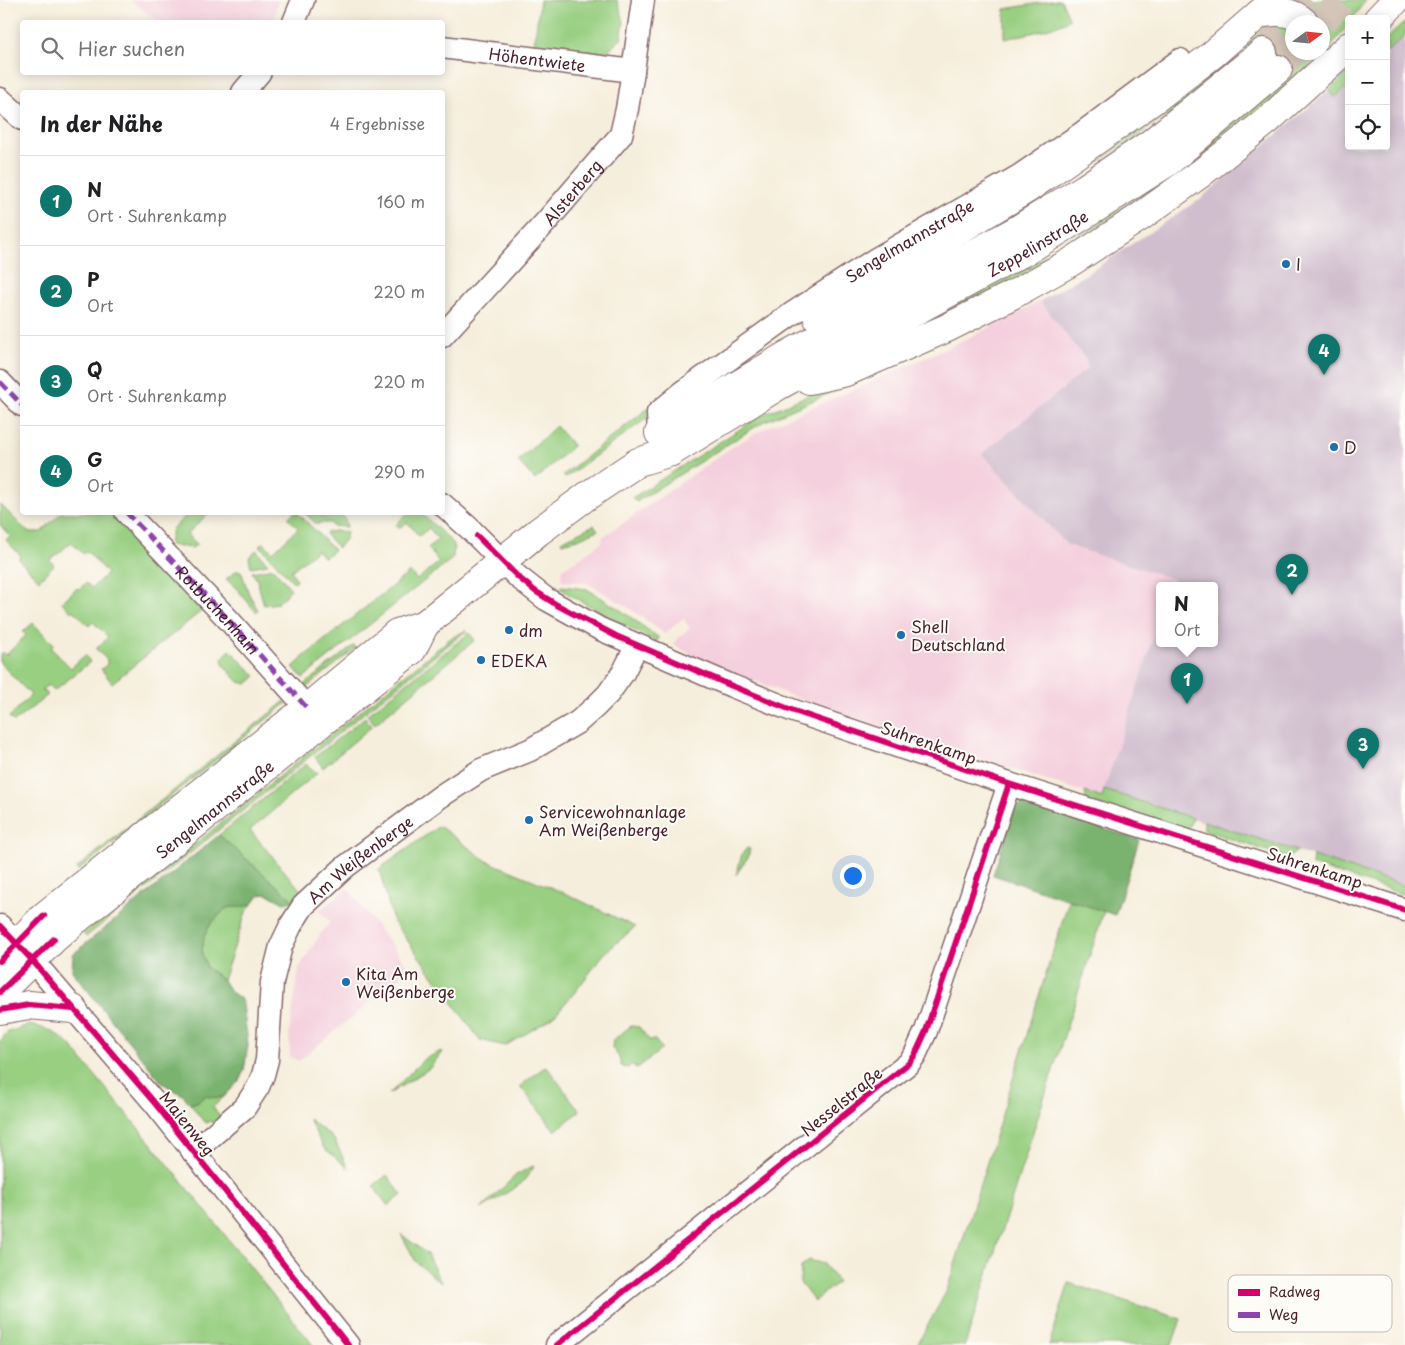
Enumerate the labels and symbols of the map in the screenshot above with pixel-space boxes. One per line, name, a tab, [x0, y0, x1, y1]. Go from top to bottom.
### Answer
north arrow	[1285, 15, 1330, 60]
street label: Höhentwiete	[487, 41, 587, 77]
street label: Alsterberg	[537, 154, 607, 230]
street label: Sengelmannstraße	[840, 193, 978, 288]
street label: Zeppelinstraße	[983, 204, 1092, 282]
place label: I	[1296, 252, 1301, 276]
marker: I	[1280, 258, 1292, 270]
pin: 4	[1308, 334, 1340, 375]
place label: D	[1344, 435, 1357, 459]
marker: D	[1328, 441, 1340, 453]
pin: 2	[1276, 554, 1308, 595]
street label: Rotbuchenhain	[170, 560, 266, 659]
place label: Shell Deutschland	[911, 614, 1005, 656]
place label: dm	[519, 618, 543, 642]
marker: dm	[503, 624, 515, 636]
marker: Shell Deutschland	[895, 629, 907, 641]
place label: EDEKA	[491, 648, 547, 672]
marker: EDEKA	[475, 654, 487, 666]
pin: 1	[1171, 663, 1203, 704]
street label: Suhrenkamp	[878, 714, 980, 770]
pin: 3	[1347, 728, 1379, 769]
street label: Sengelmannstraße	[150, 754, 278, 864]
place label: Servicewohnanlage Am Weißenberge	[539, 799, 686, 841]
street label: Am Weißenberge	[302, 809, 417, 909]
marker: Servicewohnanlage Am Weißenberge	[523, 814, 535, 826]
street label: Suhrenkamp	[1264, 840, 1366, 894]
your location	[840, 863, 866, 889]
place label: Kita Am Weißenberge	[356, 961, 455, 1003]
marker: Kita Am Weißenberge	[340, 976, 352, 988]
street label: Nesselstraße	[795, 1061, 887, 1141]
street label: Maienweg	[154, 1086, 222, 1160]
legend	[1228, 1275, 1392, 1332]
text: Radweg	[1269, 1281, 1321, 1302]
text: Weg	[1269, 1304, 1298, 1325]

